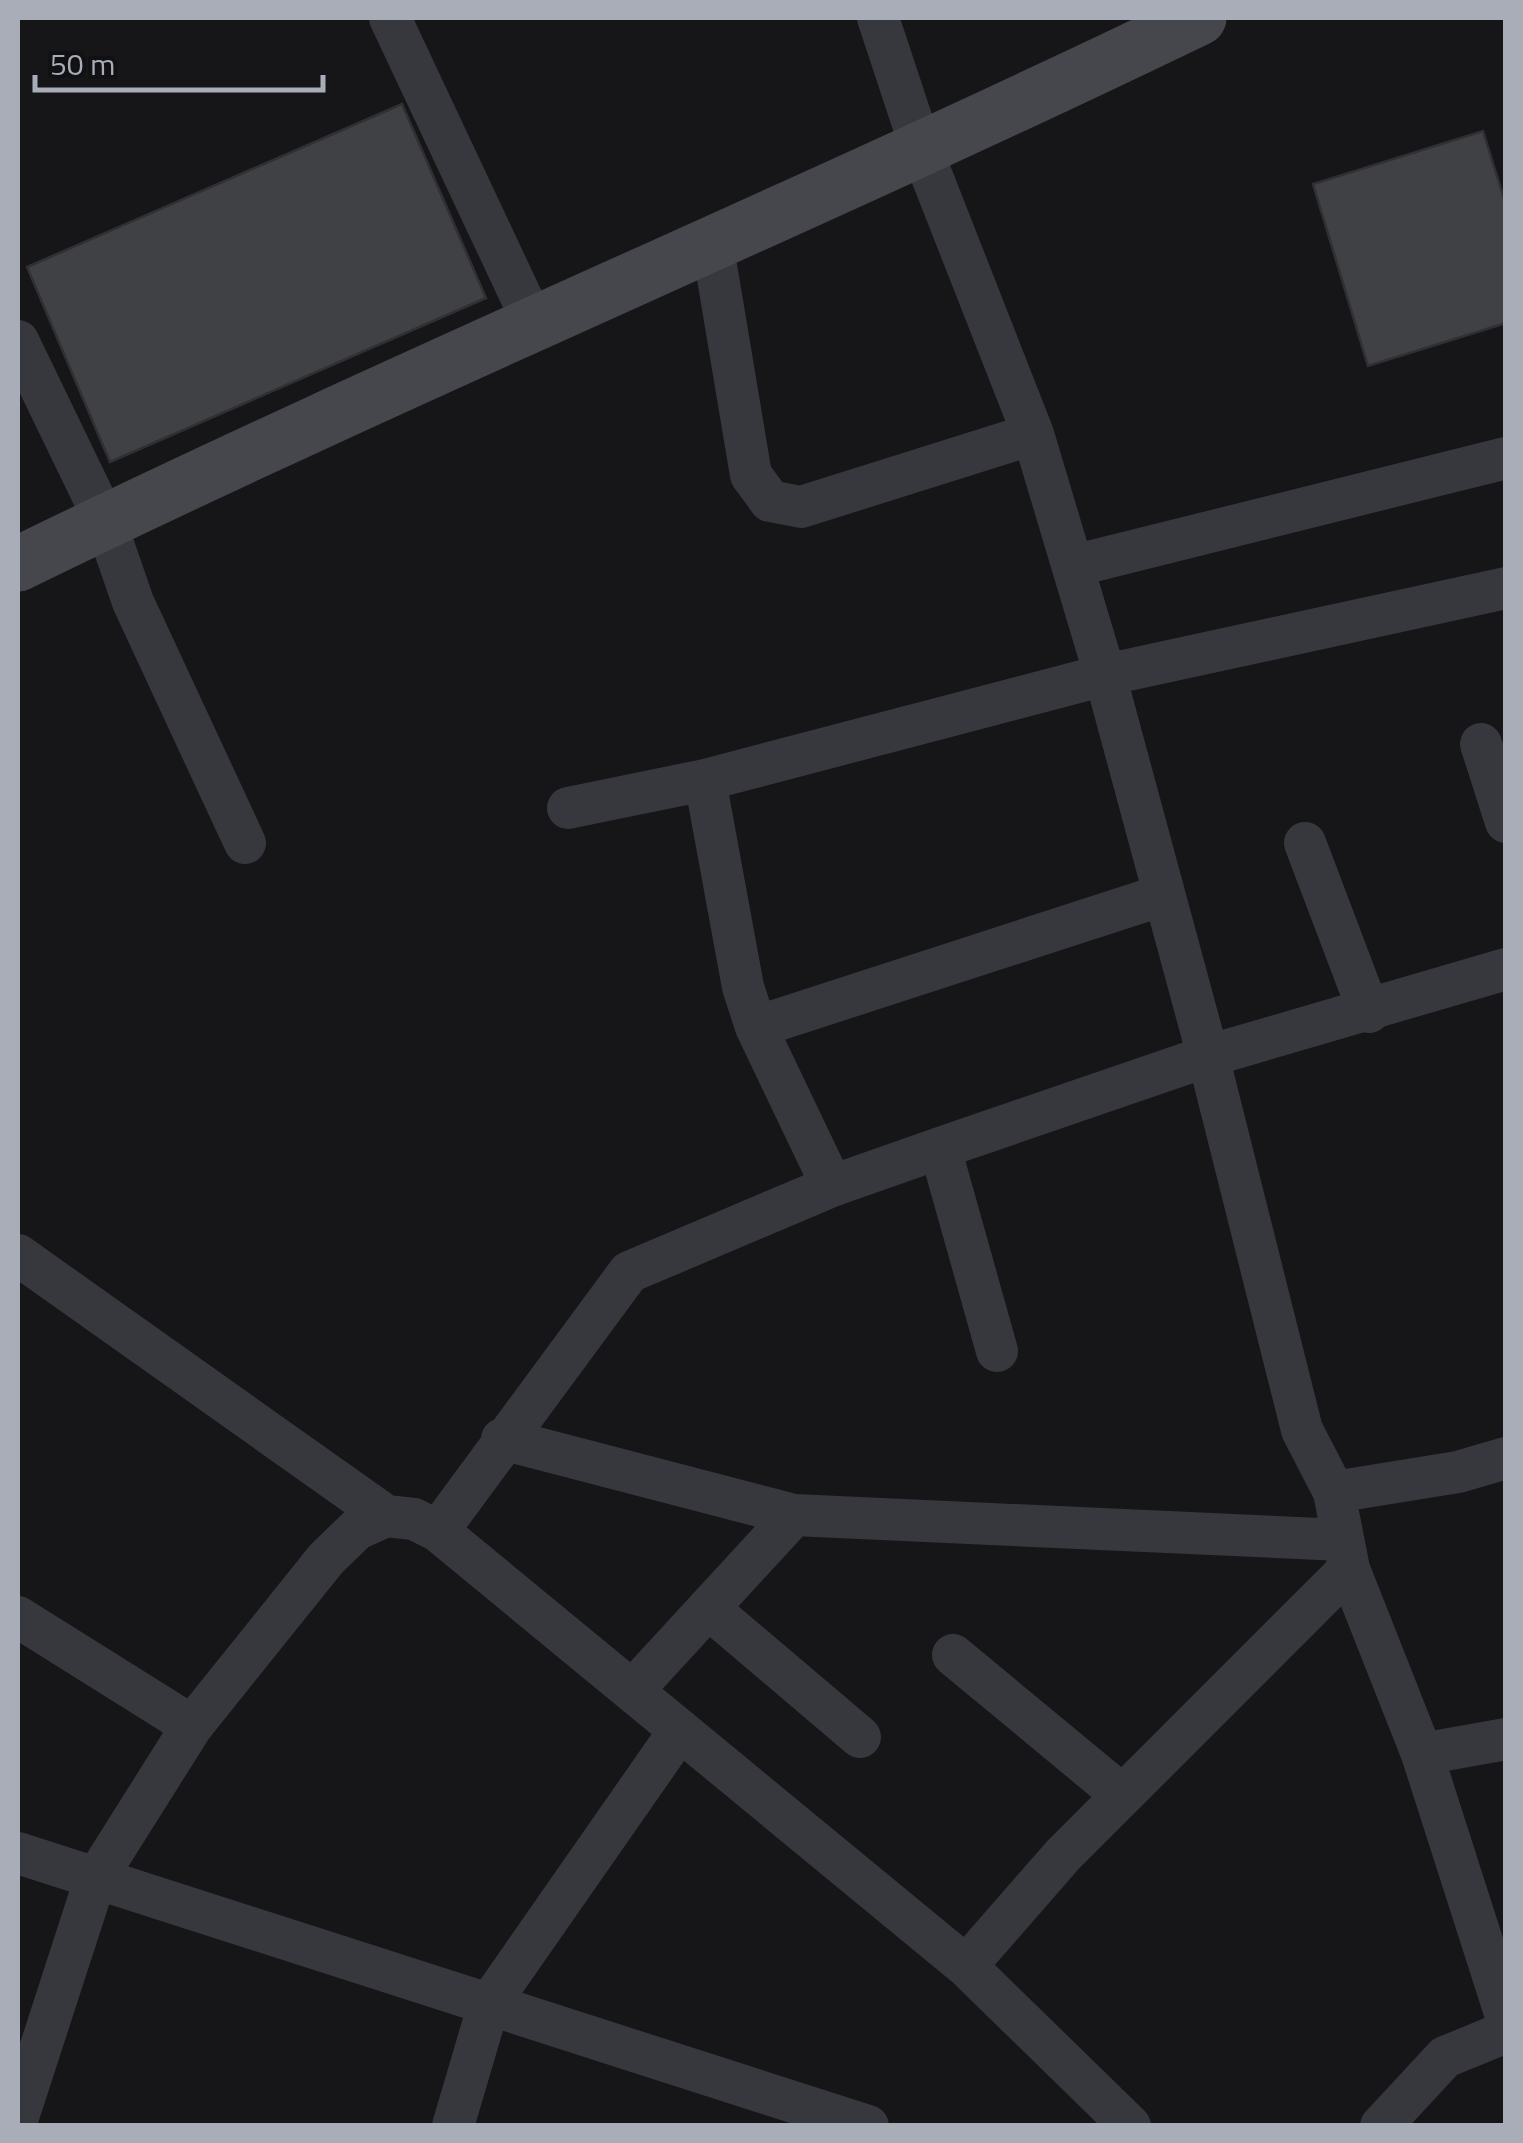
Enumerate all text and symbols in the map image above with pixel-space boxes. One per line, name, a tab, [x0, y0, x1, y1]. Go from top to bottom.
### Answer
scale bar	[35, 30, 322, 92]
text: 50 m	[50, 41, 115, 87]

